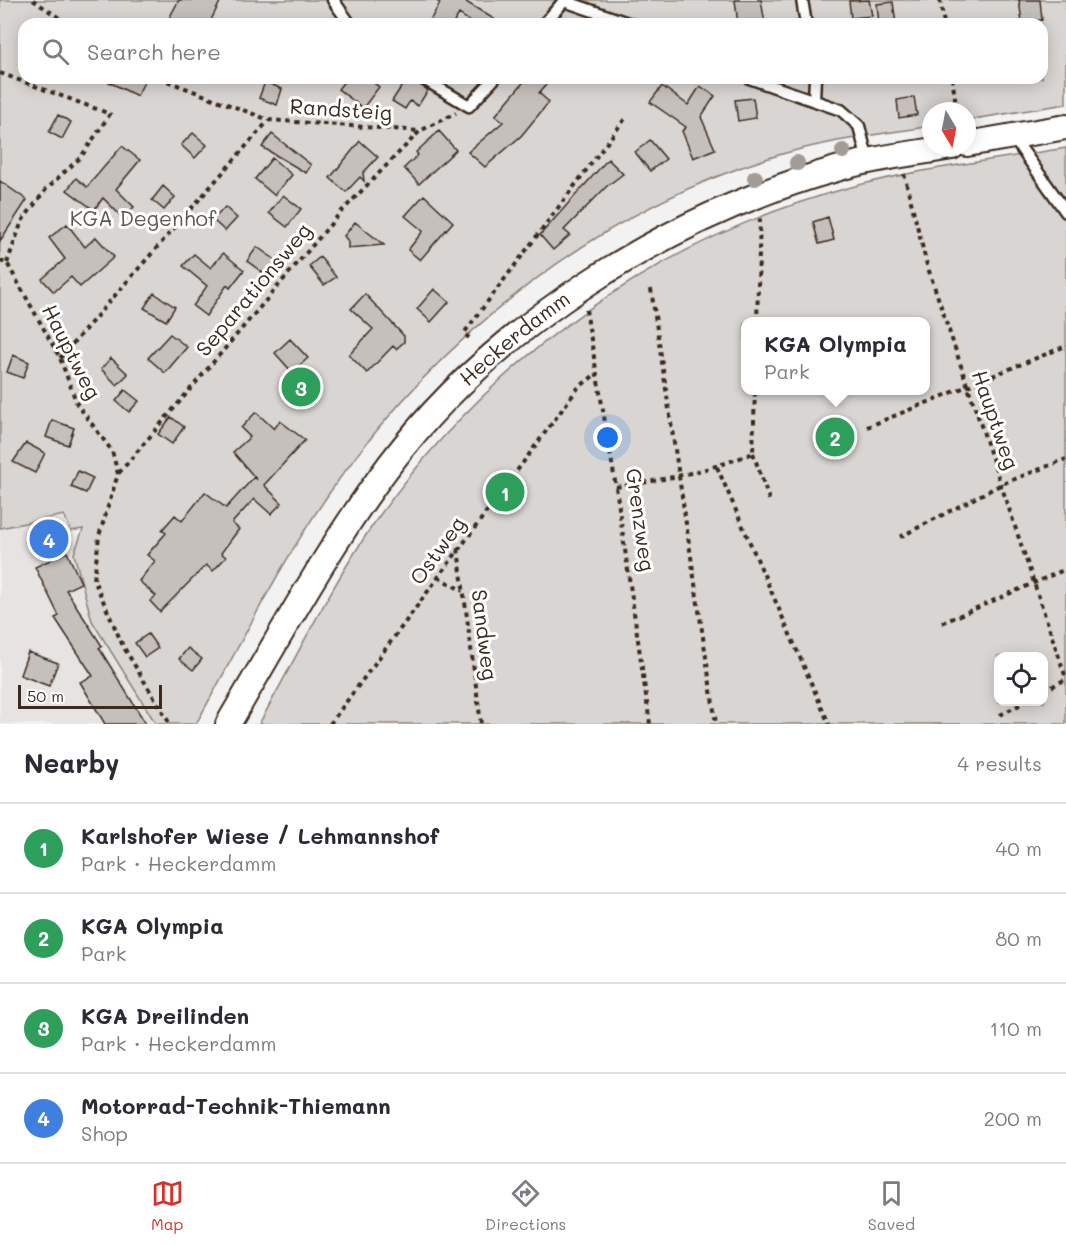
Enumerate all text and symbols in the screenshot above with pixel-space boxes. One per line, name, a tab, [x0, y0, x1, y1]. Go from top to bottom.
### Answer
search box	[18, 18, 1048, 84]
icon: search	[39, 35, 72, 68]
text: Search here	[87, 37, 221, 66]
street label: Randsteig	[289, 91, 393, 126]
north arrow	[922, 102, 976, 156]
park label: KGA Degenhof	[70, 204, 217, 231]
street label: Separationsweg	[189, 217, 317, 361]
street label: Heckerdamm	[453, 284, 575, 391]
street label: Hauptweg	[37, 299, 108, 403]
popup	[741, 317, 930, 395]
text: KGA Olympia	[764, 329, 907, 358]
text: Park	[764, 358, 810, 384]
pin: 3	[282, 364, 320, 410]
street label: Hauptweg	[967, 366, 1026, 473]
pin: 2	[816, 414, 854, 460]
your location	[593, 423, 622, 452]
street label: Grenzweg	[621, 466, 662, 573]
pin: 1	[486, 470, 524, 514]
street label: Ostweg	[403, 511, 471, 589]
pin: 4	[29, 516, 68, 562]
street label: Sandweg	[467, 588, 504, 682]
map controls	[994, 652, 1048, 706]
button: locate	[994, 652, 1048, 706]
scale bar	[18, 682, 162, 710]
text: 50 m	[27, 685, 64, 706]
text: Nearby	[24, 746, 119, 780]
text: 4 results	[957, 750, 1042, 776]
text: Karlshofer Wiese / Lehmannshof	[81, 821, 439, 850]
text: 1	[39, 835, 48, 861]
text: 40 m	[996, 835, 1042, 861]
text: Park · Heckerdamm	[81, 850, 276, 876]
text: KGA Olympia	[81, 911, 224, 940]
text: 2	[38, 925, 49, 951]
text: 80 m	[995, 925, 1042, 951]
text: Park	[81, 940, 126, 966]
text: KGA Dreilinden	[81, 1001, 249, 1030]
text: 3	[38, 1015, 50, 1041]
text: 110 m	[989, 1015, 1042, 1041]
text: Park · Heckerdamm	[81, 1030, 276, 1056]
text: Motorrad-Technik-Thiemann	[81, 1091, 391, 1120]
text: 4	[37, 1105, 50, 1131]
text: 200 m	[984, 1105, 1042, 1131]
text: Shop	[81, 1120, 128, 1146]
tab: Map	[151, 1177, 184, 1234]
tab: Directions	[485, 1177, 566, 1234]
tab: Saved	[868, 1177, 915, 1234]

